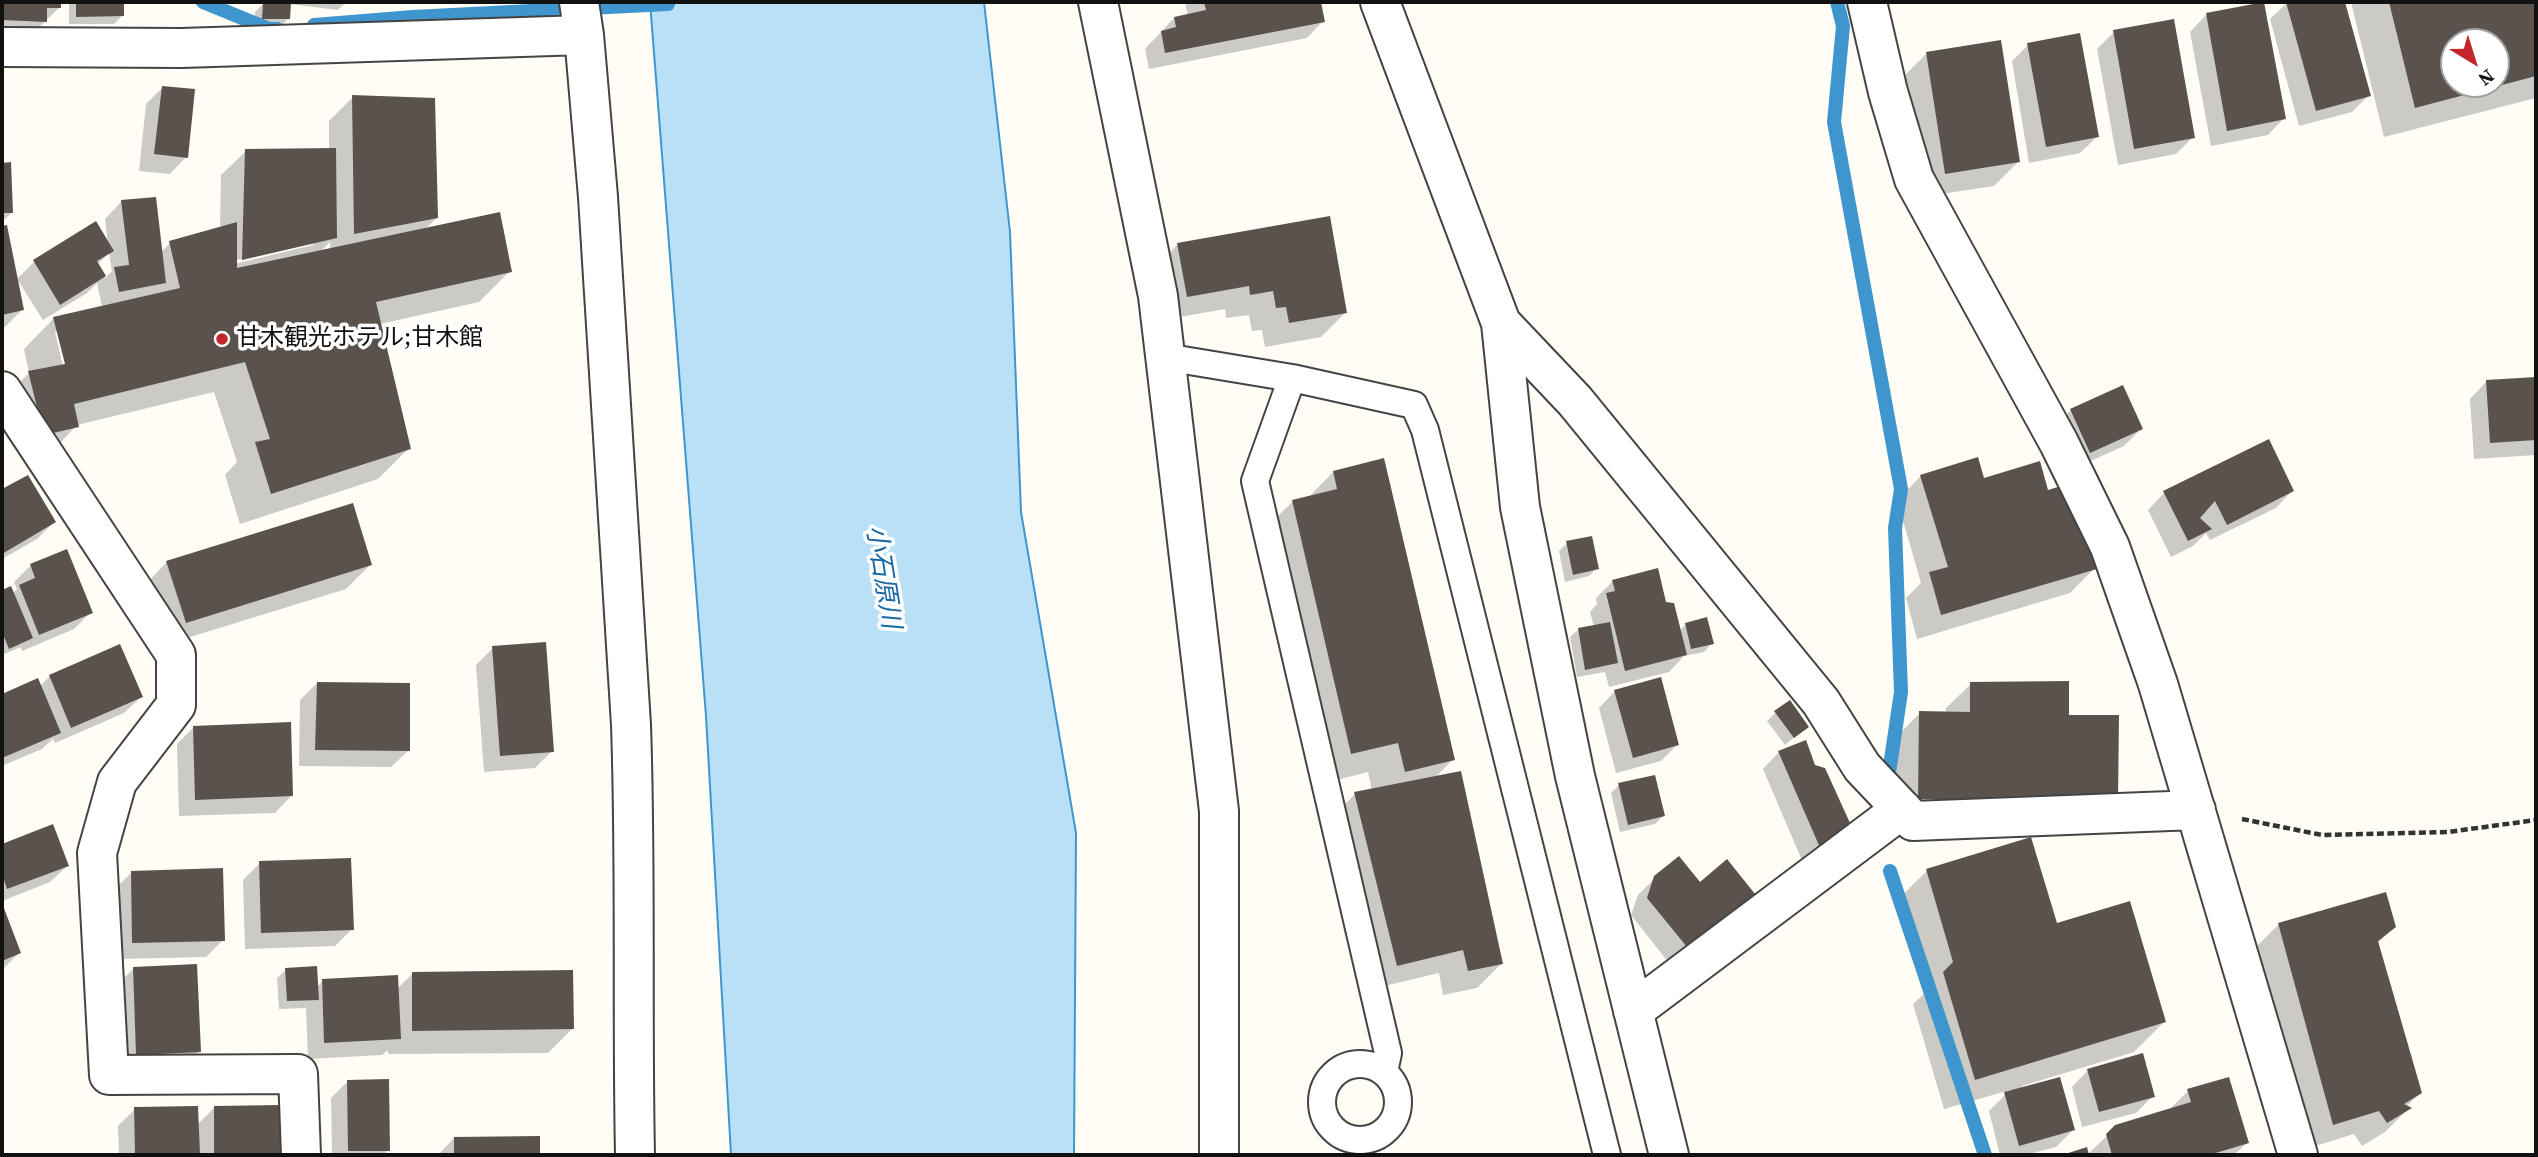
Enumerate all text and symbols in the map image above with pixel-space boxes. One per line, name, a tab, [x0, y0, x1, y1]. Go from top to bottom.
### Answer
north arrow	[2440, 28, 2510, 98]
text: N	[2473, 63, 2500, 92]
place label: 甘木観光ホテル;甘木館	[236, 325, 483, 353]
marker: 甘木観光ホテル;甘木館	[214, 331, 230, 347]
water label: 小石原川	[858, 523, 906, 631]

